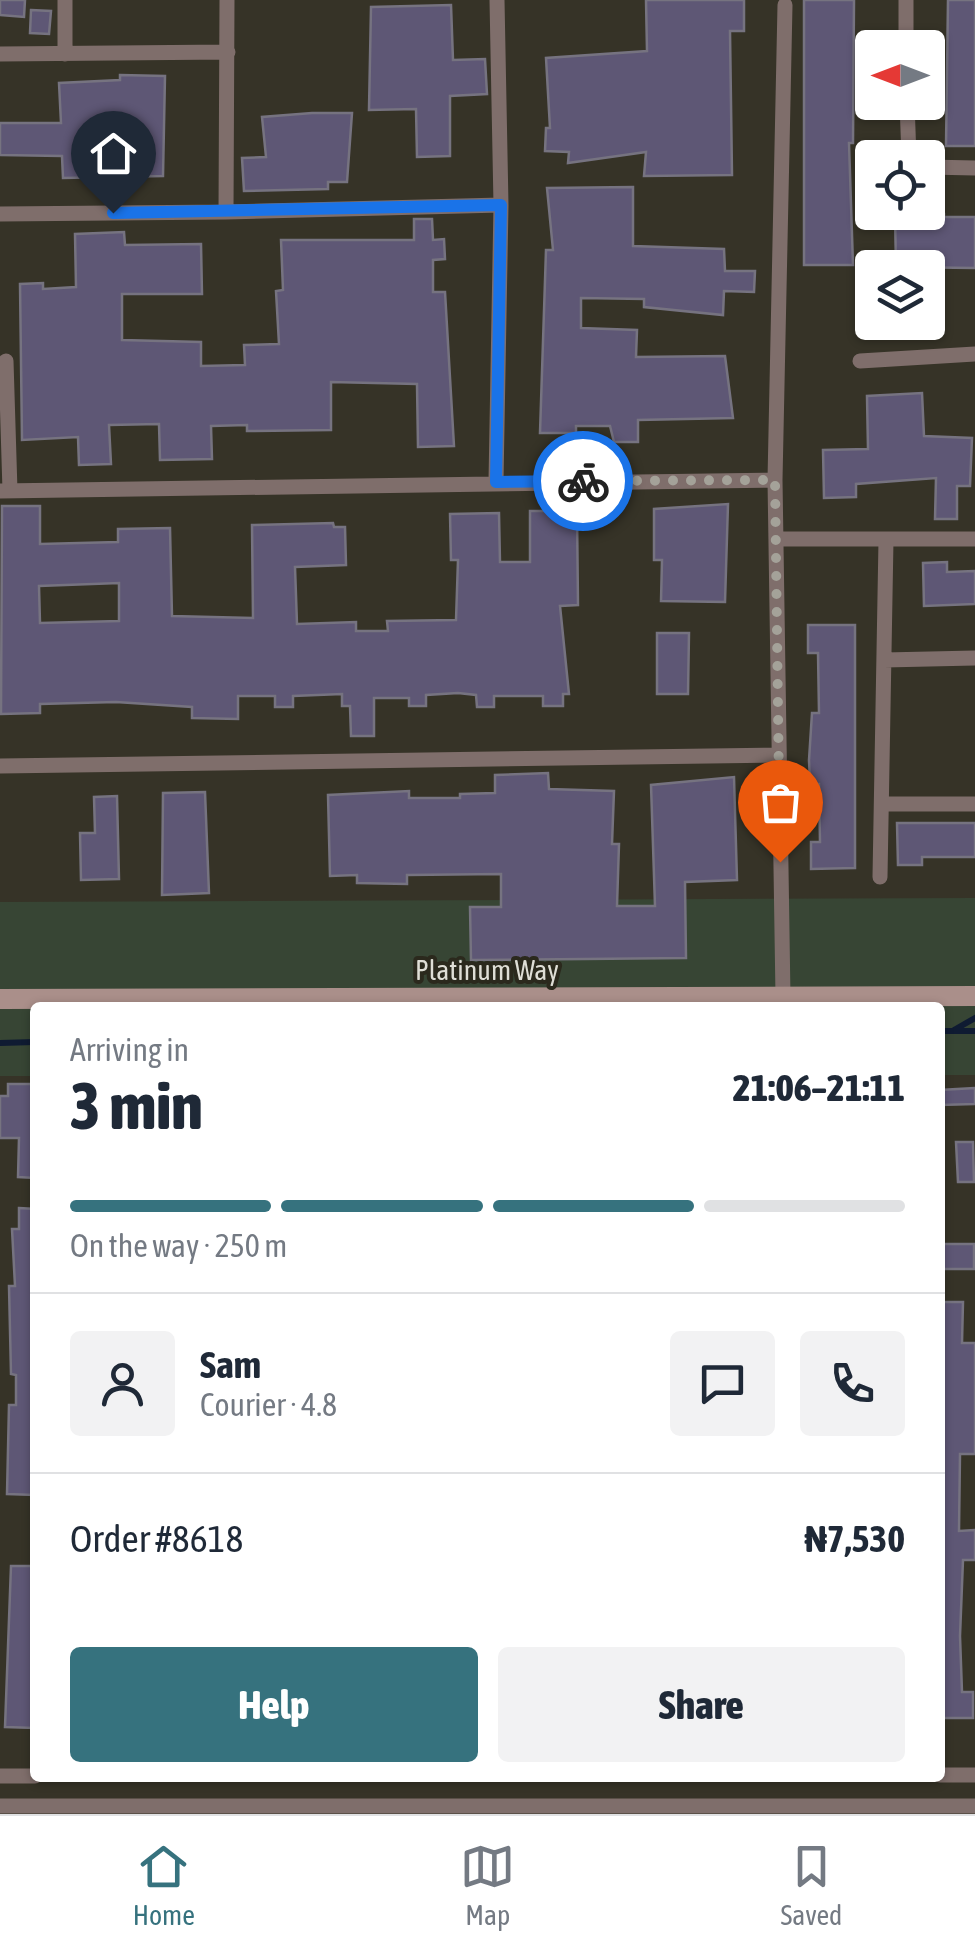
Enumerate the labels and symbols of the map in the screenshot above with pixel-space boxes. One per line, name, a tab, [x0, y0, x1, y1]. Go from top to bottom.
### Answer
north arrow	[855, 30, 945, 120]
pin	[71, 111, 156, 214]
courier	[533, 431, 633, 531]
pin	[738, 760, 823, 863]
street label: Platinum Way	[415, 954, 559, 986]

